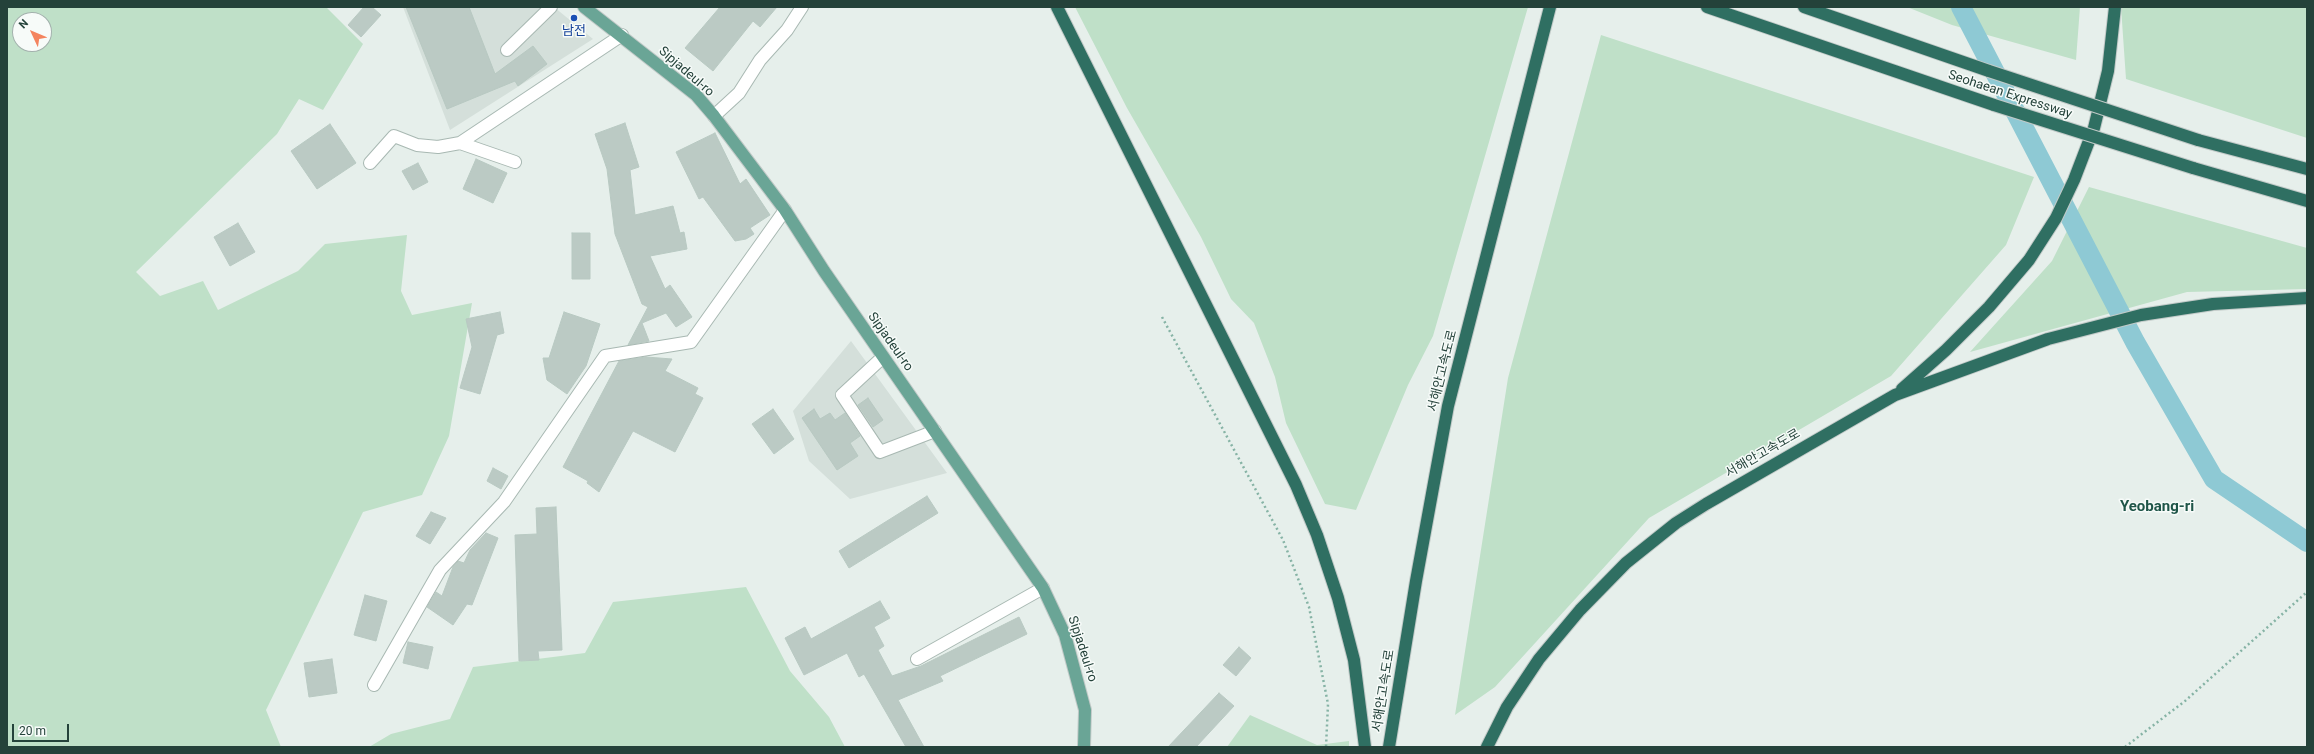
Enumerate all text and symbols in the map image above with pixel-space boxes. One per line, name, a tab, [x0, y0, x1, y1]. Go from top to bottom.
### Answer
north arrow	[12, 12, 52, 52]
marker: 남전	[569, 13, 579, 23]
text: N	[16, 17, 31, 31]
place label: 남전	[562, 24, 586, 40]
street label: Sipjadeul-ro	[655, 44, 717, 100]
street label: Seohaean Expressway	[1946, 68, 2074, 122]
street label: Sipjadeul-ro	[864, 310, 916, 374]
street label: 서해안고속도로	[1425, 328, 1461, 414]
street label: 서해안고속도로	[1723, 426, 1803, 482]
district label: Yeobang-ri	[2120, 498, 2194, 516]
street label: Sipjadeul-ro	[1064, 614, 1100, 684]
street label: 서해안고속도로	[1370, 648, 1398, 734]
scale bar	[14, 716, 71, 742]
text: 20 m	[19, 724, 46, 738]

